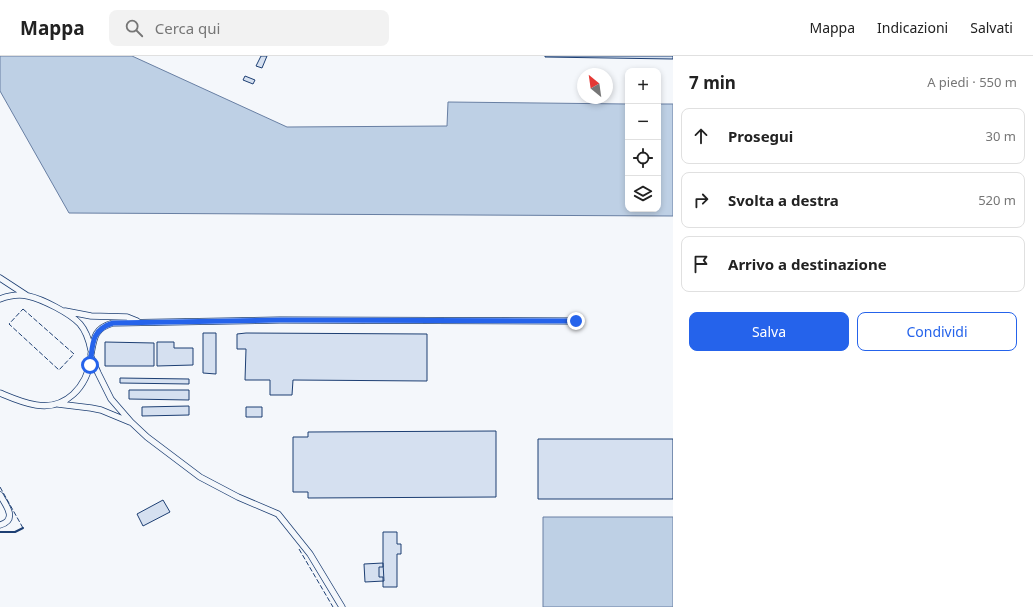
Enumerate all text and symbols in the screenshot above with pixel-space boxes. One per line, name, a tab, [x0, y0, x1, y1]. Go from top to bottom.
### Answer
search box	[109, 10, 389, 46]
text: Mappa	[20, 15, 85, 41]
icon: search	[123, 17, 145, 39]
text: Cerca qui	[155, 18, 220, 38]
text: Mappa	[809, 18, 855, 37]
text: Indicazioni	[877, 18, 948, 37]
text: Salvati	[970, 18, 1013, 37]
north arrow	[577, 68, 613, 104]
map controls	[625, 68, 661, 212]
button: +	[625, 68, 661, 104]
text: 7 min	[689, 71, 736, 94]
text: A piedi · 550 m	[927, 73, 1017, 91]
button: −	[625, 104, 661, 140]
icon: ahead	[690, 125, 712, 147]
text: Prosegui	[728, 126, 793, 146]
text: 30 m	[986, 127, 1016, 145]
button: locate	[625, 140, 661, 176]
button: layers	[625, 176, 661, 212]
icon: right	[690, 189, 712, 211]
text: Svolta a destra	[728, 190, 839, 210]
text: 520 m	[978, 191, 1016, 209]
icon: arrive	[690, 253, 712, 275]
text: Arrivo a destinazione	[728, 254, 887, 274]
route end	[567, 312, 585, 330]
button: Salva	[689, 312, 849, 351]
button: Condividi	[857, 312, 1017, 351]
route start	[81, 356, 99, 374]

